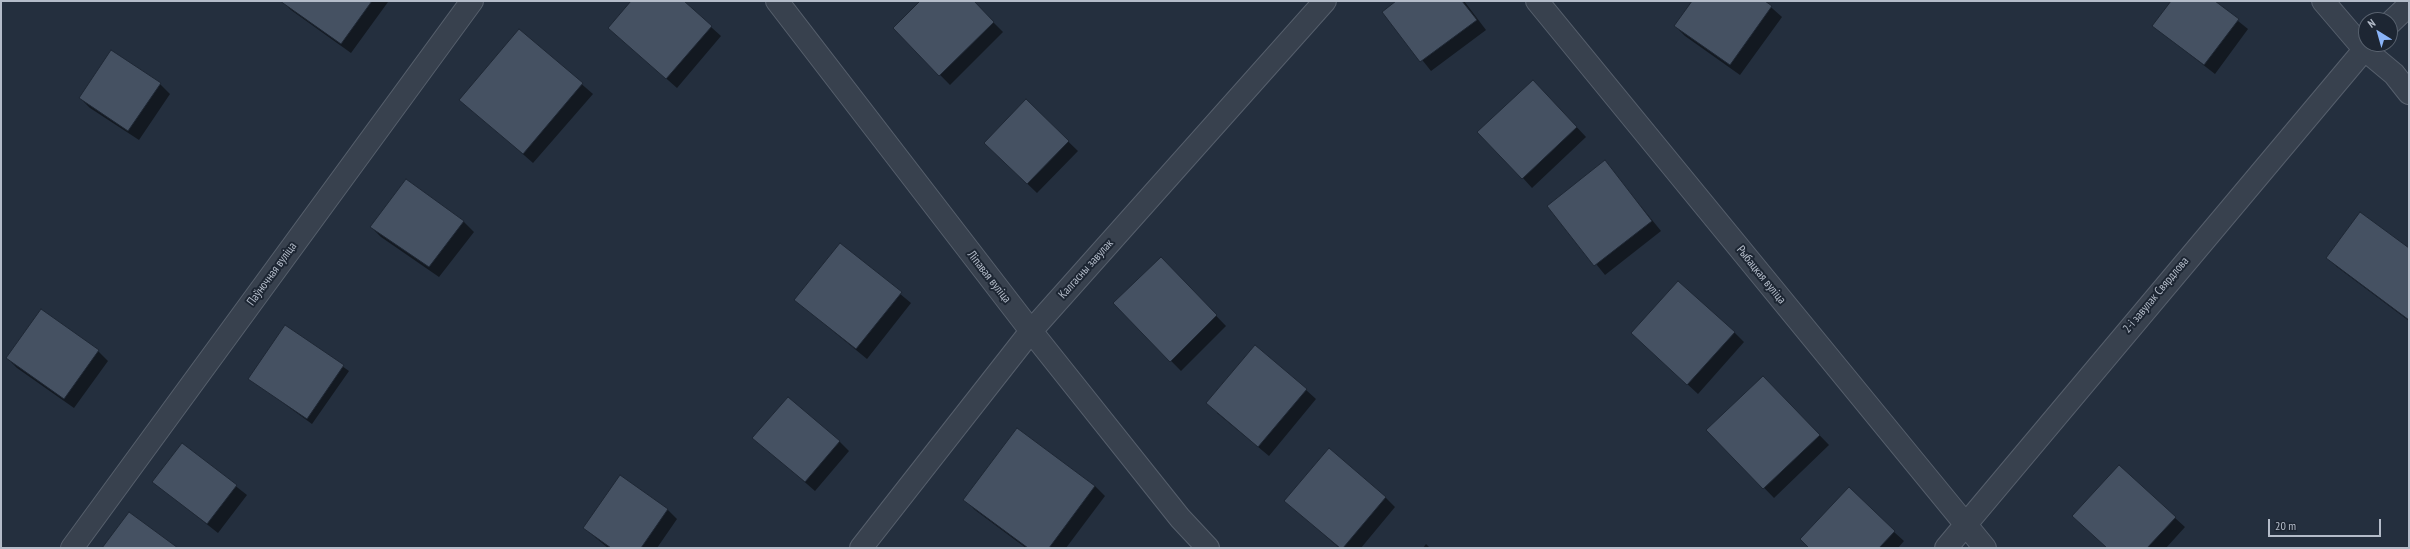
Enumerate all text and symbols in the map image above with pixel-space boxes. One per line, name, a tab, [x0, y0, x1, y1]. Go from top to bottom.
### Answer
north arrow	[2358, 12, 2398, 52]
text: N	[2365, 16, 2378, 31]
street label: Калгасны завулак	[1056, 236, 1116, 302]
street label: Паўночная вуліца	[244, 240, 300, 308]
street label: Рыбацкая вуліца	[1733, 243, 1789, 307]
street label: Ліпавая вуліца	[964, 248, 1014, 306]
street label: 2-і завулак Свярдлова	[2120, 254, 2192, 336]
scale bar	[2270, 511, 2383, 537]
text: 20 m	[2275, 518, 2296, 533]

